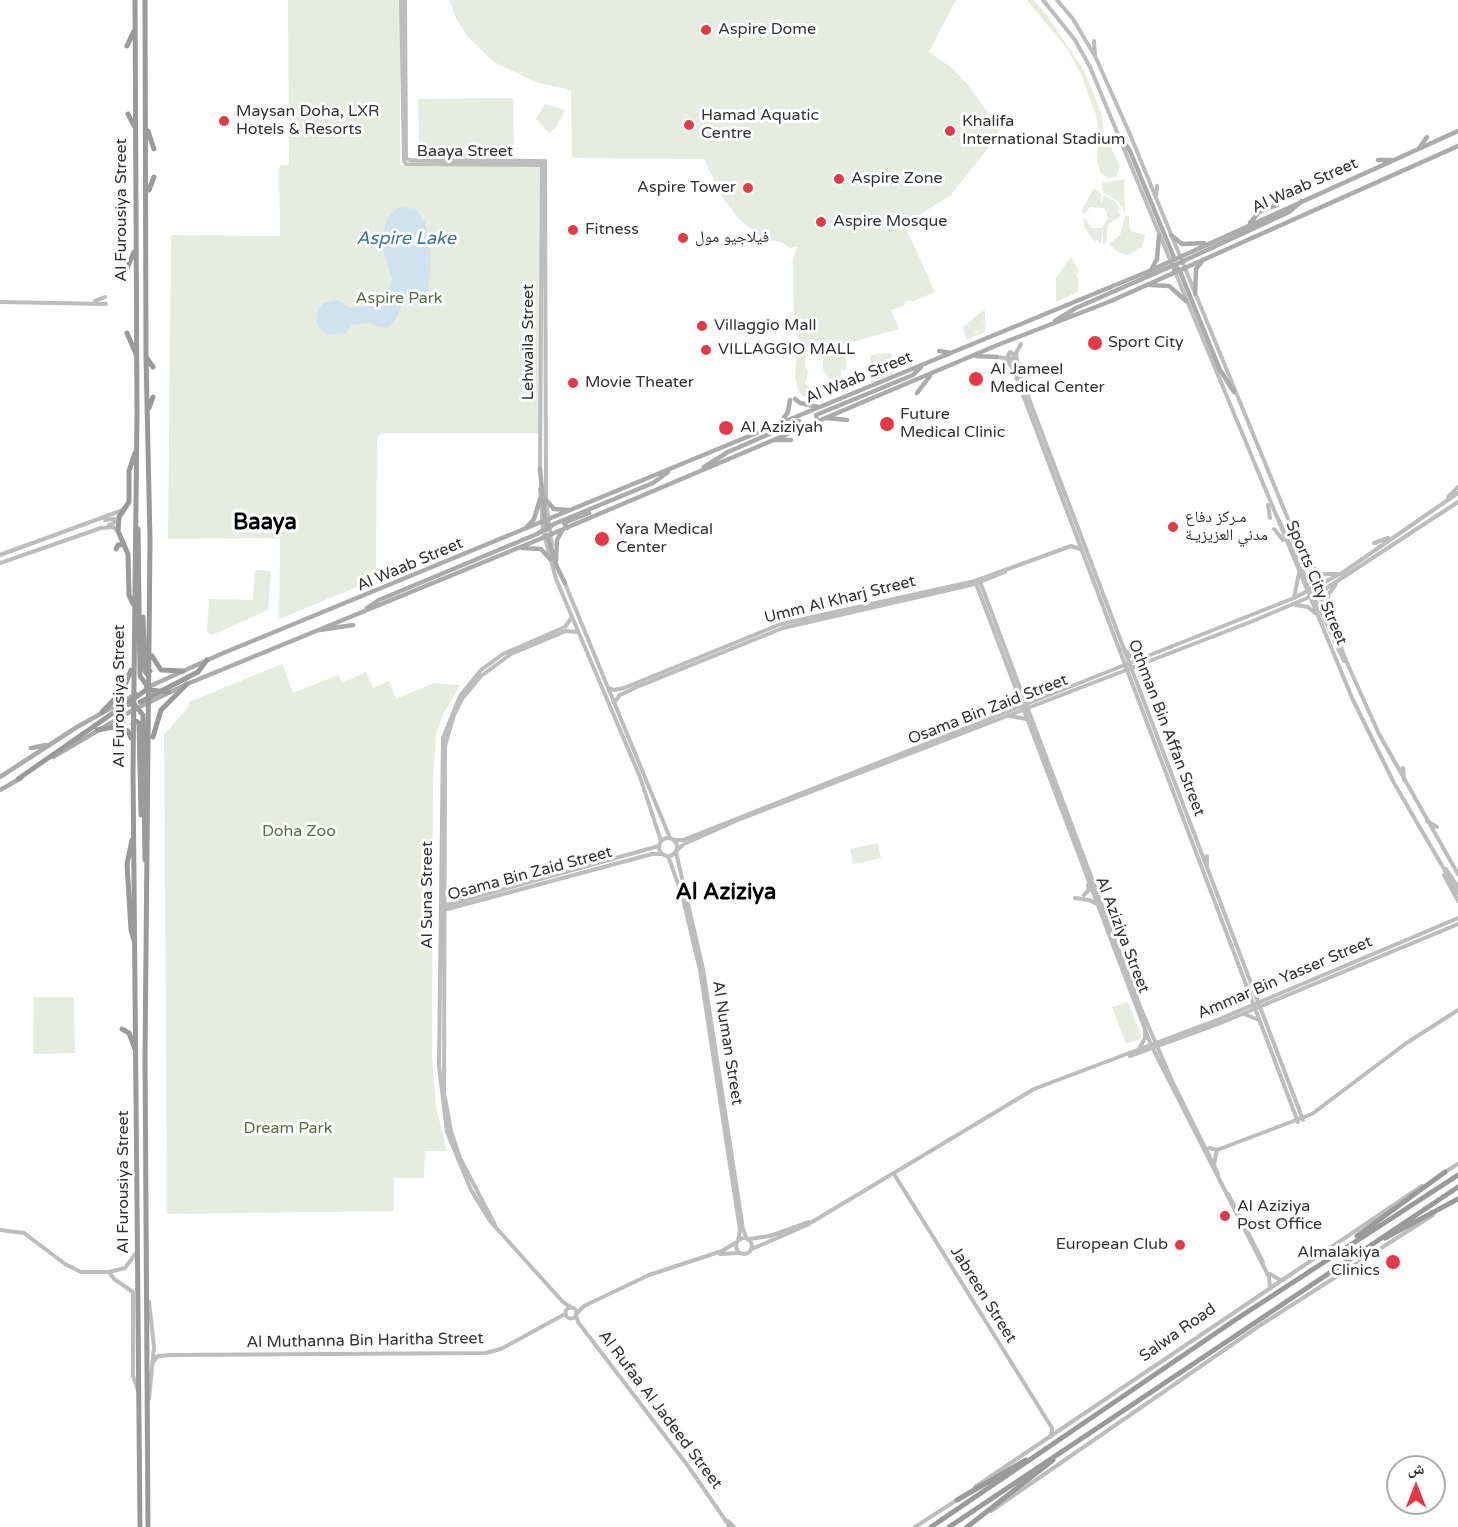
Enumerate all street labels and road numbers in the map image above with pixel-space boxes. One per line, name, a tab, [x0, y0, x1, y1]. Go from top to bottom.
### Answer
street label: Al Furousiya Street	[112, 138, 132, 282]
street label: Baaya Street	[417, 142, 513, 162]
street label: Al Waab Street	[1249, 154, 1361, 218]
street label: Lehwaila Street	[519, 284, 539, 400]
street label: Al Waab Street	[803, 348, 915, 408]
street label: Sports City Street	[1281, 518, 1351, 648]
street label: Al Waab Street	[354, 534, 466, 596]
street label: Umm Al Kharj Street	[763, 572, 917, 628]
street label: Al Furousiya Street	[110, 624, 130, 768]
street label: Othman Bin Affan Street	[1123, 637, 1209, 819]
street label: Osama Bin Zaid Street	[905, 671, 1071, 749]
street label: Al Suna Street	[418, 841, 438, 949]
street label: Osama Bin Zaid Street	[446, 843, 614, 905]
street label: Al Aziziya Street	[1091, 874, 1153, 996]
street label: Ammar Bin Yasser Street	[1195, 932, 1375, 1024]
street label: Al Numan Street	[708, 979, 746, 1107]
street label: Al Furousiya Street	[114, 1110, 134, 1254]
street label: Jabreen Street	[946, 1243, 1020, 1347]
street label: Salwa Road	[1136, 1300, 1220, 1366]
street label: Al Rufaa Al Jadeed Street	[594, 1327, 726, 1493]
street label: Al Muthanna Bin Haritha Street	[246, 1329, 484, 1353]

